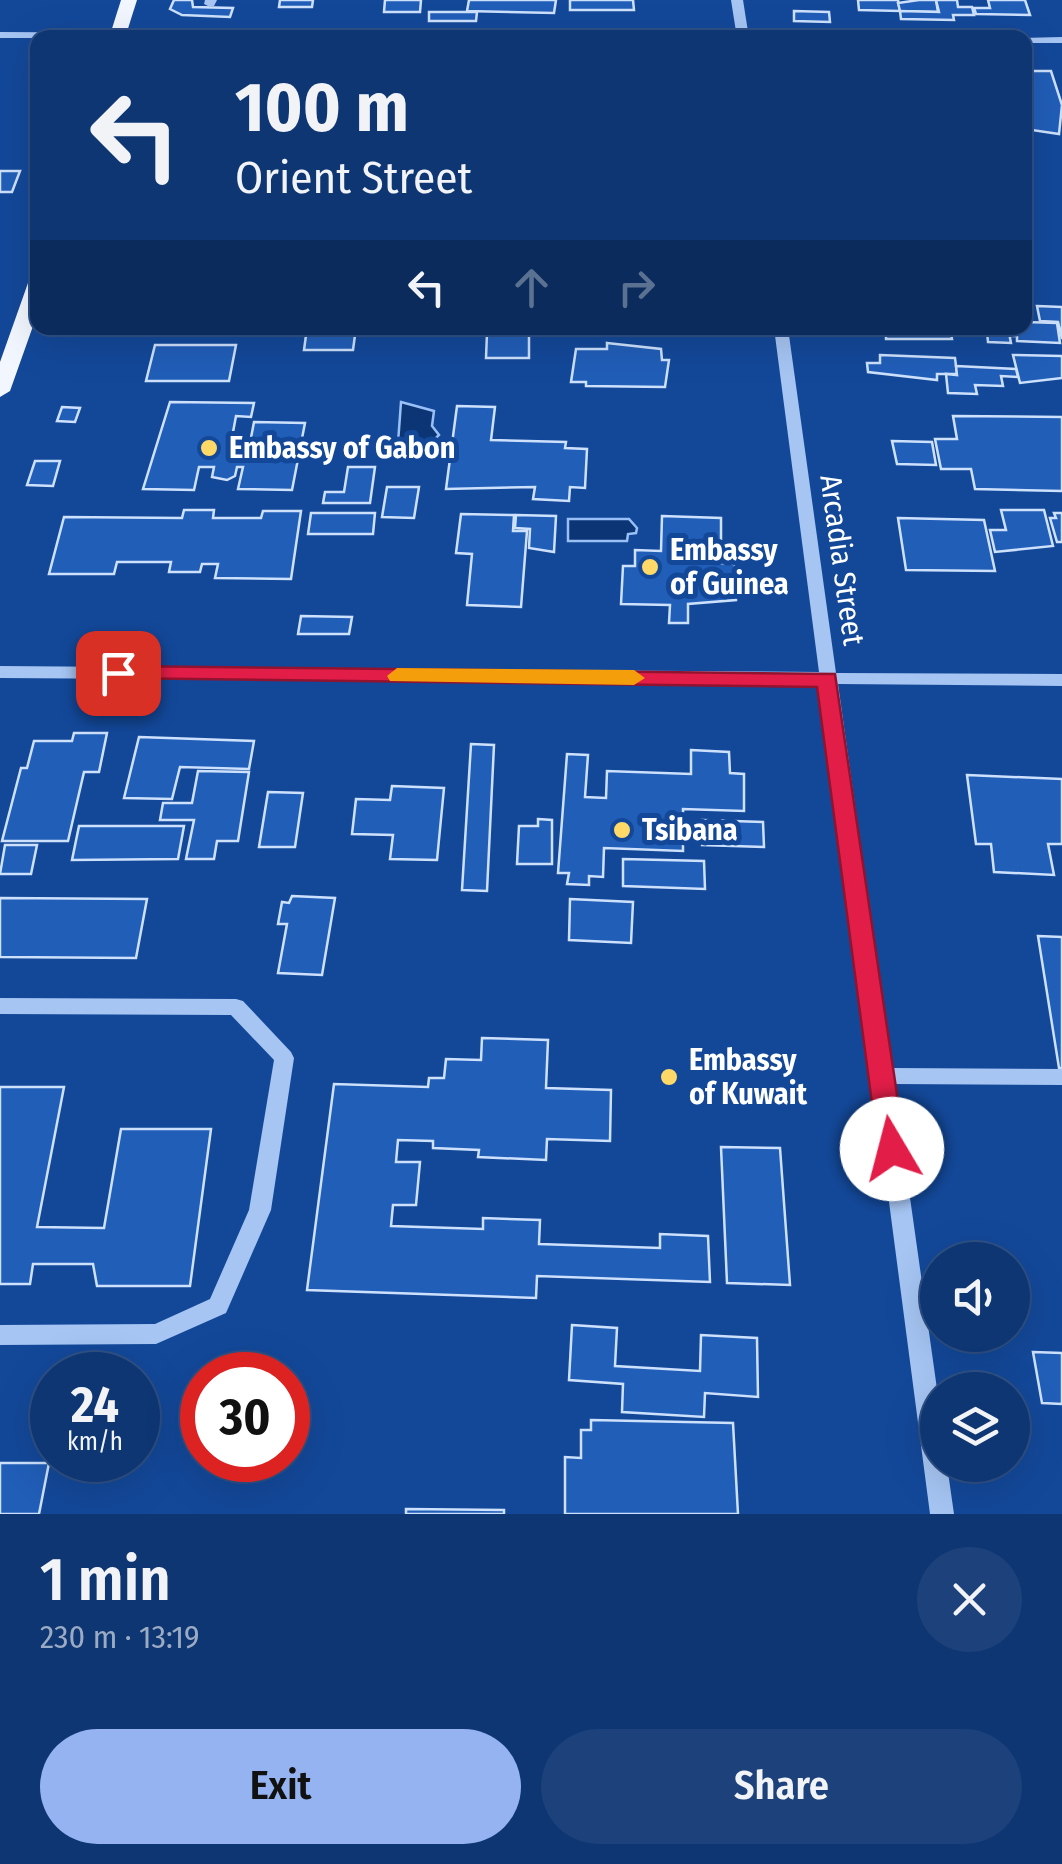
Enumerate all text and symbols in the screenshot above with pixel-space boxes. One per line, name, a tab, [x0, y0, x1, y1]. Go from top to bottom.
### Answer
text: 100 m	[235, 66, 409, 150]
icon: left	[70, 70, 200, 200]
text: Orient Street	[235, 151, 472, 205]
icon: left	[399, 260, 454, 315]
icon: ahead	[504, 260, 559, 315]
icon: right	[609, 260, 664, 315]
place label: Embassy of Gabon	[229, 430, 456, 466]
marker: Embassy of Gabon	[198, 437, 220, 459]
street label: Arcadia Street	[812, 472, 872, 648]
place label: Embassy of Guinea	[670, 532, 789, 602]
marker: Embassy of Guinea	[639, 556, 661, 578]
pin	[76, 631, 161, 716]
icon: arrive	[91, 646, 146, 701]
place label: Tsibana	[642, 812, 738, 848]
marker: Tsibana	[611, 819, 633, 841]
place label: Embassy of Kuwait	[689, 1042, 808, 1112]
marker: Embassy of Kuwait	[658, 1066, 680, 1088]
position arrow	[840, 1097, 944, 1201]
map controls	[920, 1242, 1030, 1482]
button: sound	[920, 1242, 1030, 1352]
speed limit sign: 30	[180, 1352, 310, 1482]
button: layers	[920, 1372, 1030, 1482]
text: 24	[71, 1375, 119, 1435]
text: km/h	[67, 1427, 123, 1457]
text: 1 min	[40, 1544, 171, 1616]
button: close	[917, 1547, 1022, 1652]
text: 230 m · 13:19	[40, 1618, 200, 1656]
button: Exit	[40, 1729, 521, 1844]
button: Share	[541, 1729, 1022, 1844]

